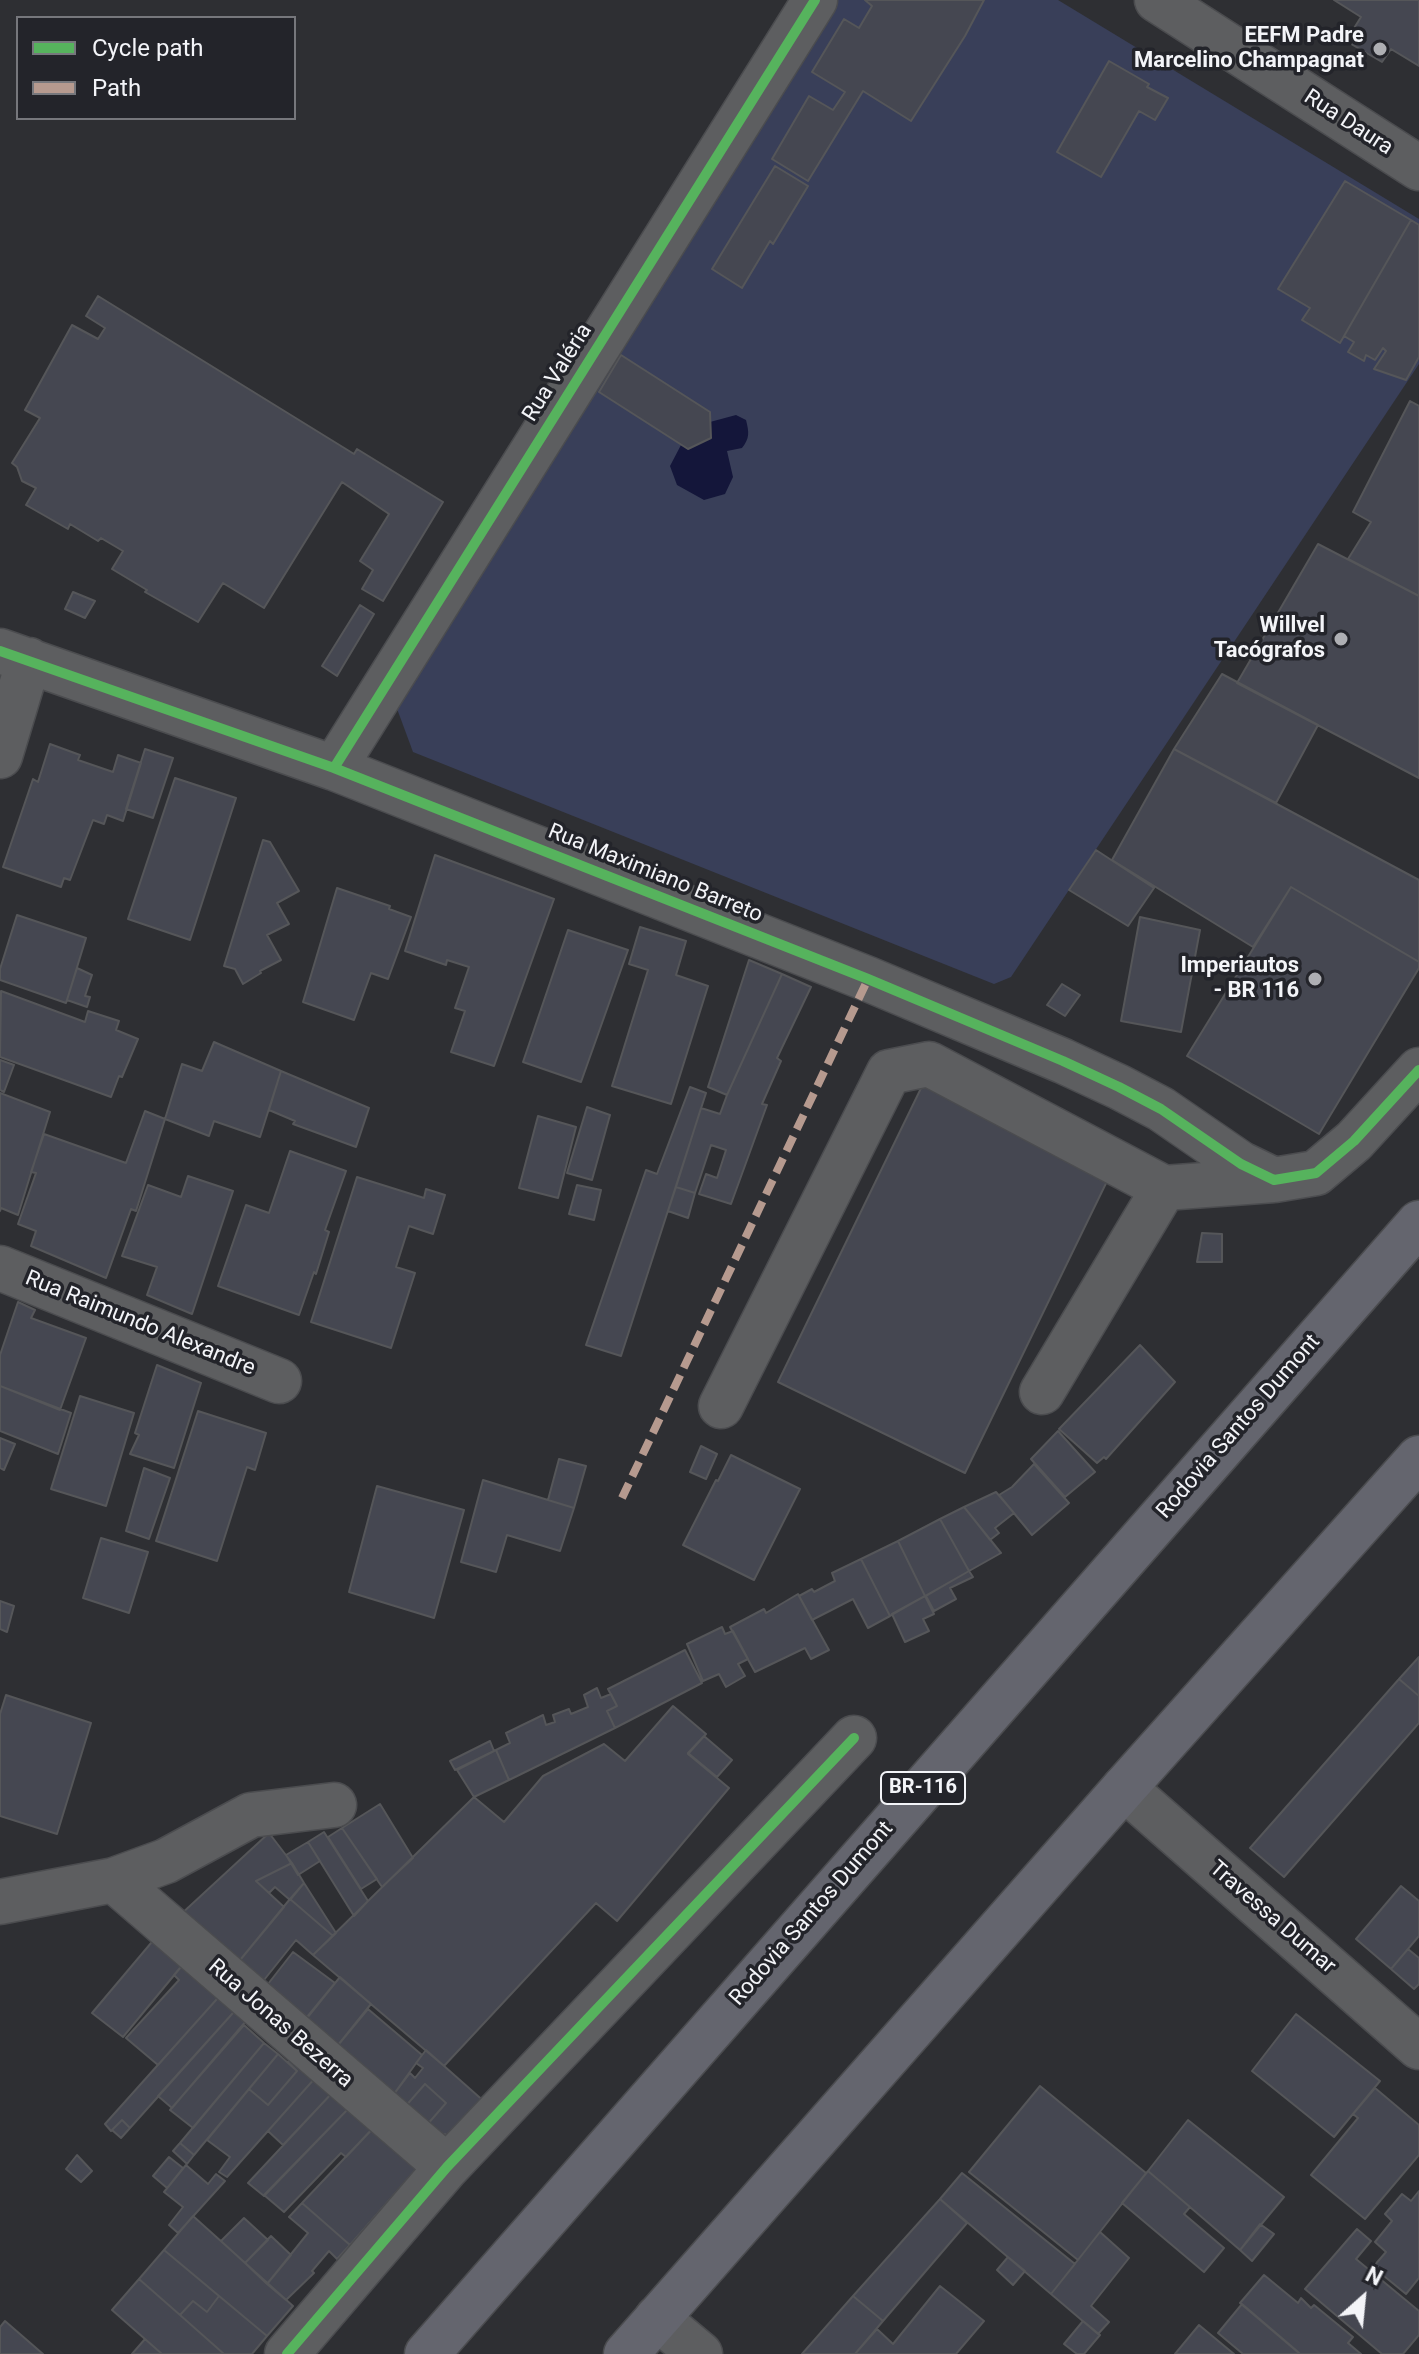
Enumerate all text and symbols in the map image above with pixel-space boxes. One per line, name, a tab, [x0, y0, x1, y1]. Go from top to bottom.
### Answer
legend	[16, 16, 296, 120]
place label: EEFM Padre Marcelino Champagnat	[1134, 23, 1364, 74]
text: Cycle path	[92, 34, 204, 62]
marker: EEFM Padre Marcelino Champagnat	[1371, 40, 1389, 58]
text: Path	[92, 74, 141, 102]
street label: Rua Daura	[1299, 85, 1397, 161]
street label: Rua Valéria	[518, 319, 598, 427]
place label: Willvel Tacógrafos	[1214, 613, 1325, 664]
marker: Willvel Tacógrafos	[1332, 630, 1350, 648]
street label: Rua Maximiano Barreto	[544, 819, 766, 929]
place label: Imperiautos - BR 116	[1180, 953, 1299, 1004]
marker: Imperiautos - BR 116	[1306, 970, 1324, 988]
street label: Rua Raimundo Alexandre	[21, 1266, 259, 1382]
street label: Rodovia Santos Dumont	[1152, 1329, 1326, 1525]
road number: BR-116	[881, 1772, 965, 1804]
street label: Rodovia Santos Dumont	[725, 1816, 899, 2012]
street label: Travessa Dumar	[1203, 1856, 1341, 1980]
street label: Rua Jonas Bezerra	[202, 1954, 358, 2094]
north arrow	[1323, 2258, 1403, 2338]
text: N	[1362, 2262, 1387, 2291]

